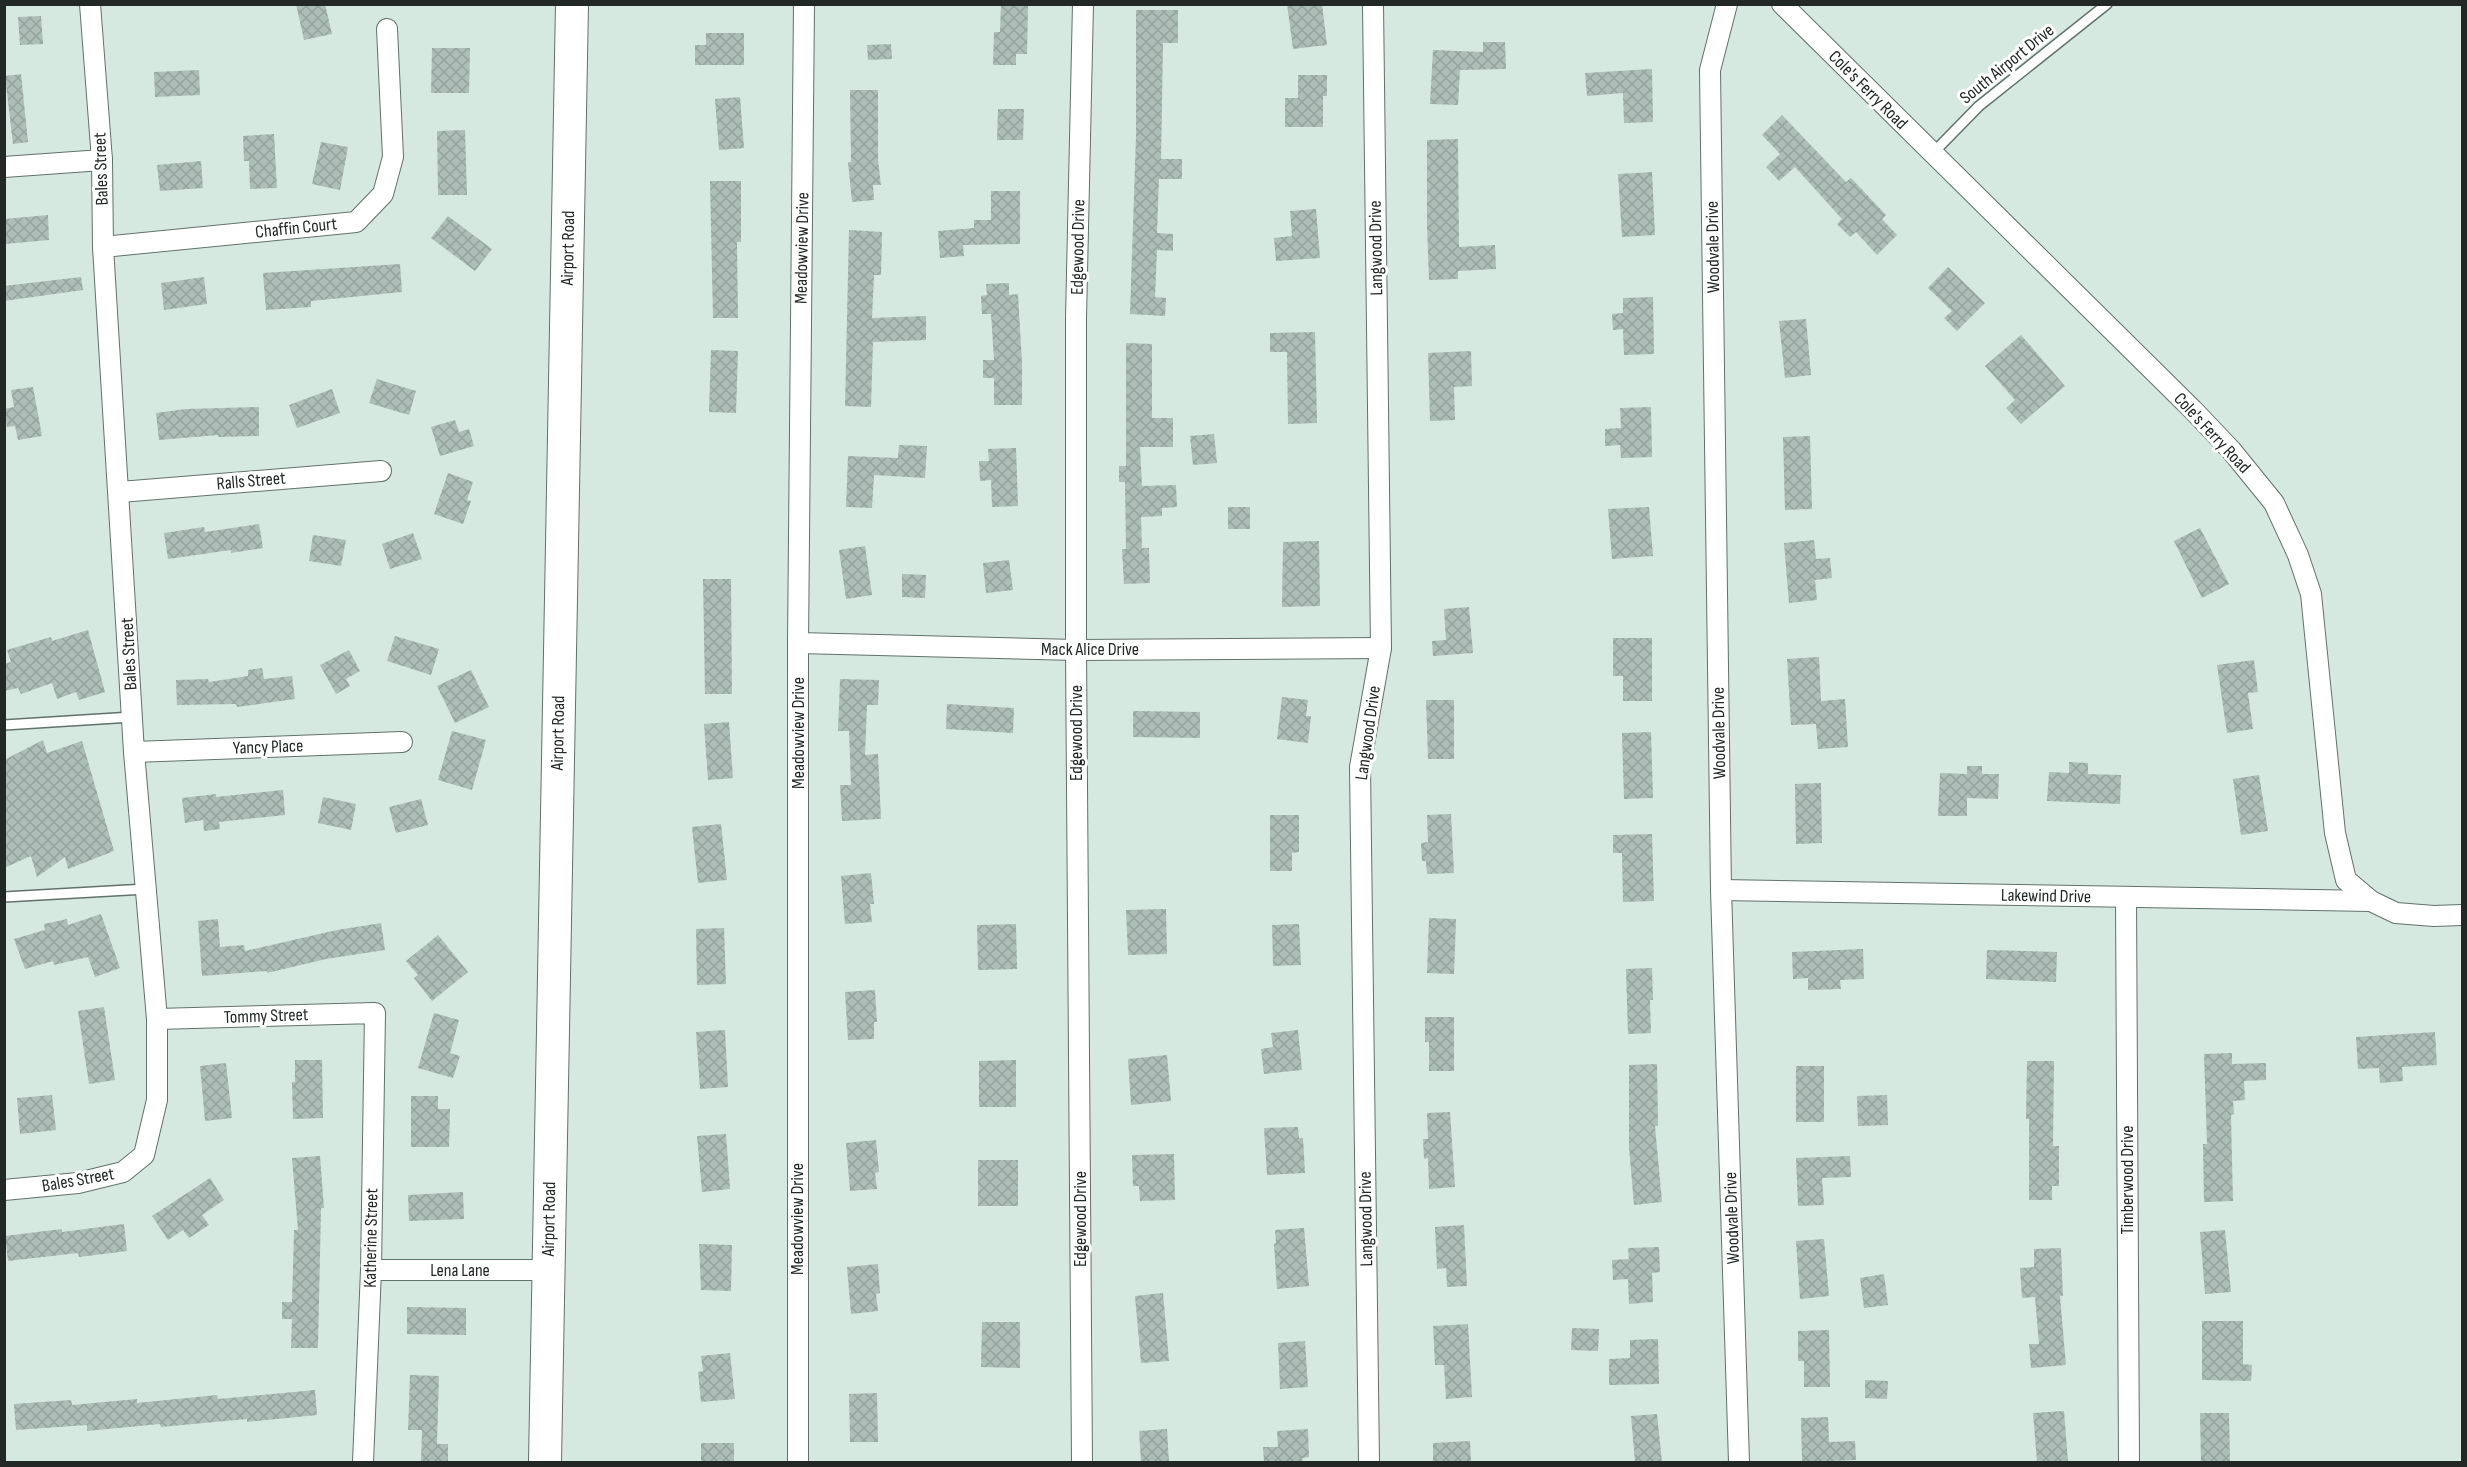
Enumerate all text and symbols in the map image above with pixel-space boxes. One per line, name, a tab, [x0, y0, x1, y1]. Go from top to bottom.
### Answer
street label: South Airport Drive	[1956, 20, 2058, 108]
street label: Cole's Ferry Road	[1824, 46, 1912, 134]
street label: Bales Street	[89, 132, 113, 206]
street label: Meadowview Drive	[791, 192, 813, 304]
street label: Edgewood Drive	[1067, 199, 1089, 295]
street label: Langwood Drive	[1365, 200, 1387, 296]
street label: Woodvale Drive	[1702, 201, 1724, 293]
street label: Airport Road	[557, 210, 579, 287]
street label: Chaffin Court	[254, 213, 338, 243]
street label: Cole's Ferry Road	[2169, 388, 2255, 478]
street label: Ralls Street	[216, 467, 287, 494]
street label: Bales Street	[117, 617, 141, 691]
street label: Mack Alice Drive	[1041, 639, 1139, 660]
street label: Meadowview Drive	[788, 677, 809, 789]
street label: Langwood Drive	[1351, 684, 1385, 782]
street label: Edgewood Drive	[1066, 685, 1087, 781]
street label: Woodvale Drive	[1708, 687, 1730, 779]
street label: Airport Road	[547, 695, 569, 772]
street label: Yancy Place	[232, 735, 304, 759]
street label: Lakewind Drive	[2001, 885, 2091, 907]
street label: Tommy Street	[223, 1004, 309, 1028]
street label: Timberwood Drive	[2117, 1125, 2138, 1235]
street label: Bales Street	[40, 1163, 116, 1197]
street label: Meadowview Drive	[787, 1163, 808, 1275]
street label: Edgewood Drive	[1070, 1171, 1091, 1267]
street label: Langwood Drive	[1355, 1171, 1377, 1267]
street label: Woodvale Drive	[1720, 1171, 1744, 1265]
street label: Airport Road	[538, 1181, 560, 1258]
street label: Katherine Street	[360, 1187, 382, 1288]
street label: Lena Lane	[430, 1260, 490, 1281]

